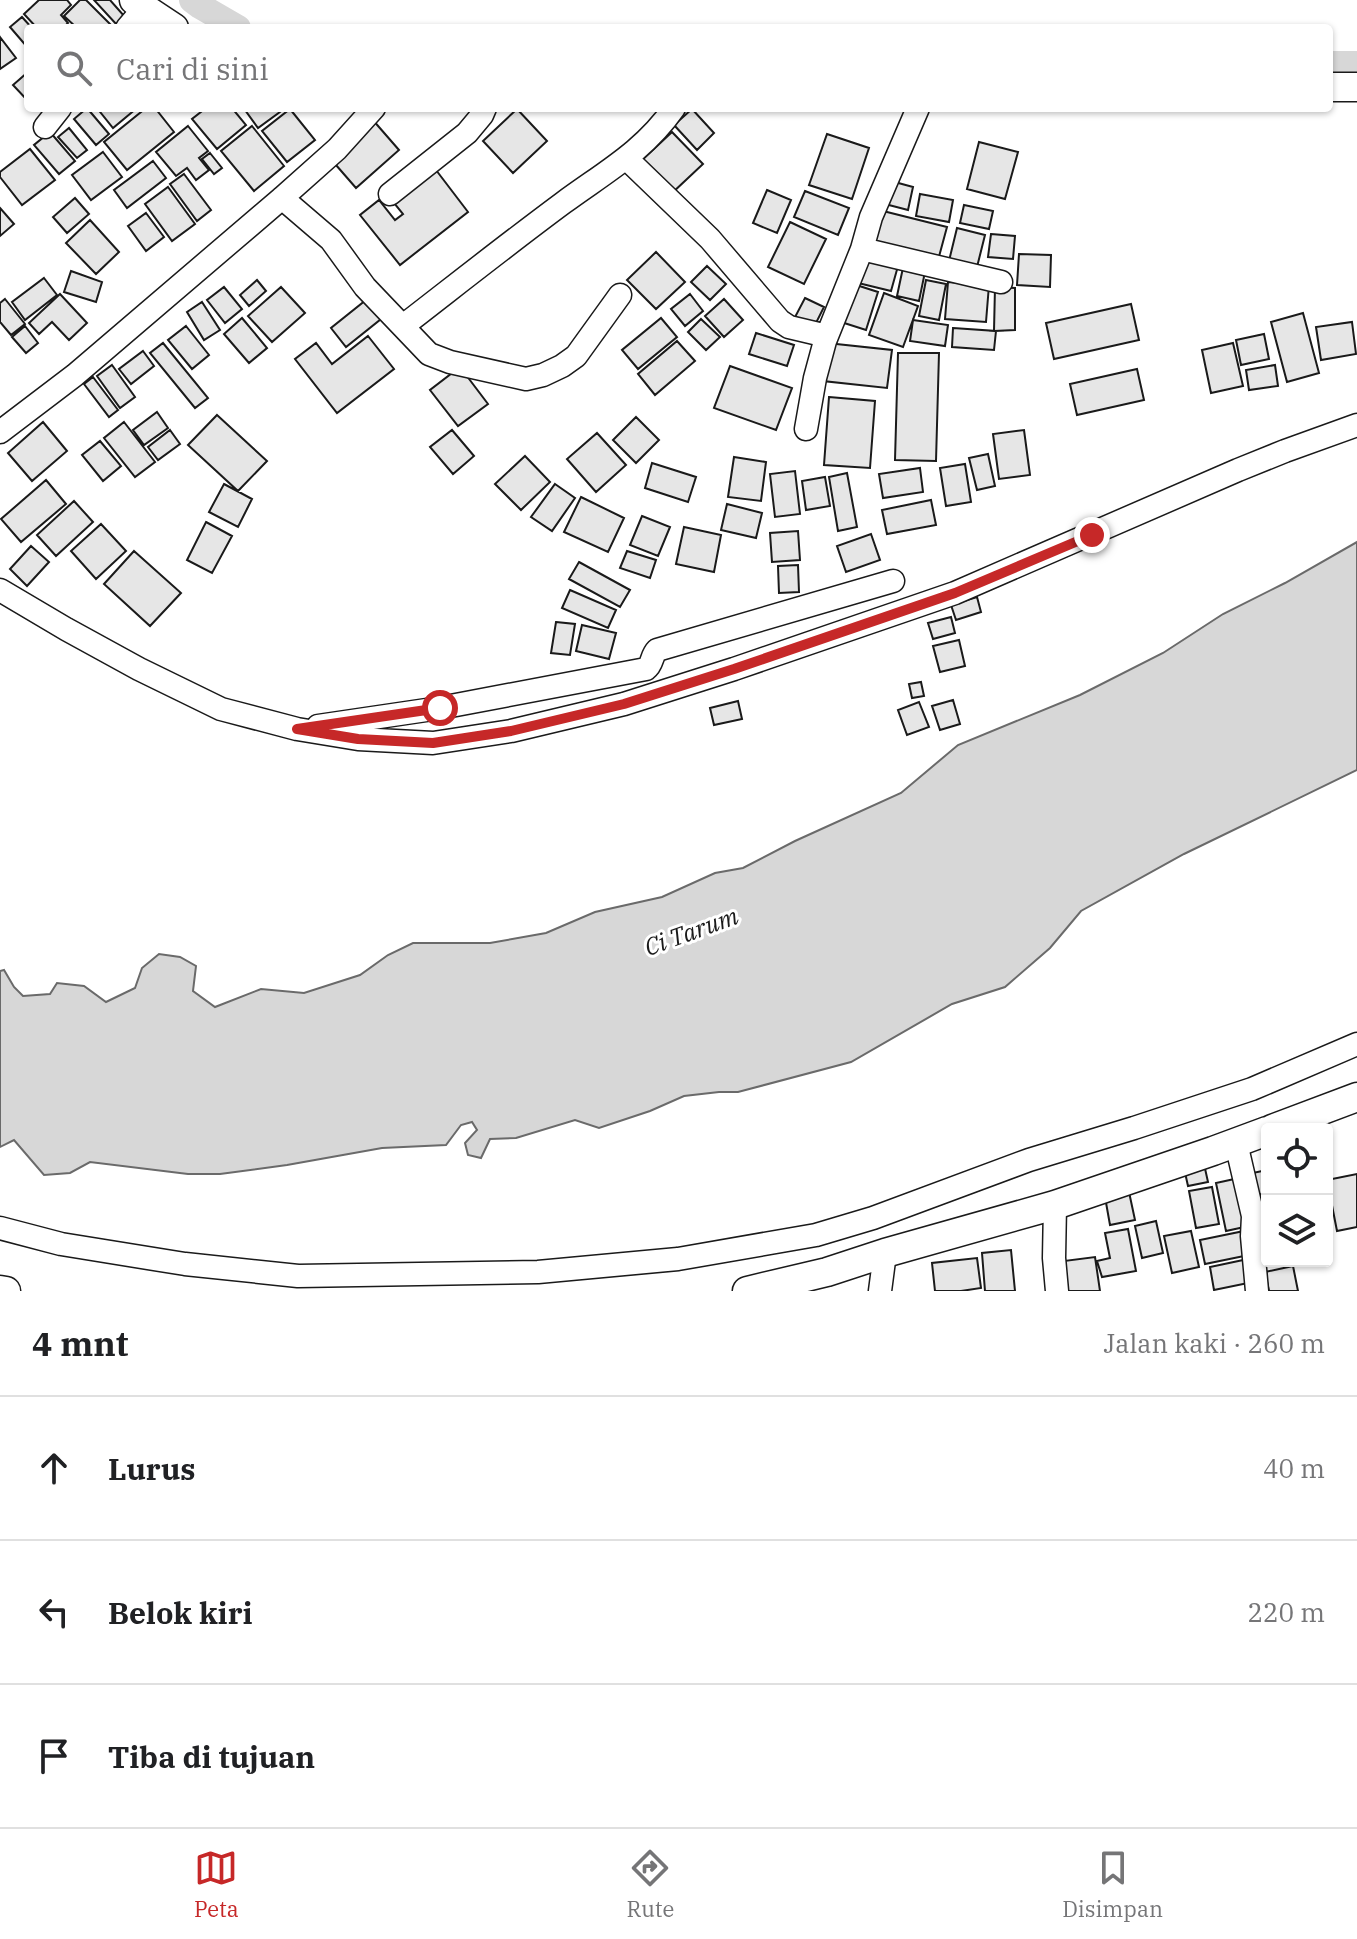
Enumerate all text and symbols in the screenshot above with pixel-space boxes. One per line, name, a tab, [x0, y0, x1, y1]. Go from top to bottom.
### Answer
search box	[24, 24, 1333, 112]
icon: search	[52, 46, 96, 90]
text: Cari di sini	[116, 49, 269, 88]
route end	[1074, 517, 1110, 553]
route start	[422, 690, 458, 726]
water label: Ci Tarum	[640, 899, 742, 963]
map controls	[1261, 1123, 1333, 1267]
button: locate	[1261, 1123, 1333, 1195]
button: layers	[1261, 1195, 1333, 1267]
text: 4 mnt	[32, 1321, 129, 1365]
text: Jalan kaki · 260 m	[1104, 1326, 1325, 1360]
icon: ahead	[32, 1446, 76, 1490]
text: Lurus	[108, 1449, 196, 1488]
text: 40 m	[1263, 1451, 1325, 1485]
icon: left	[32, 1590, 76, 1634]
text: Belok kiri	[108, 1593, 253, 1632]
text: 220 m	[1247, 1595, 1325, 1629]
icon: arrive	[32, 1734, 76, 1778]
text: Tiba di tujuan	[108, 1737, 315, 1776]
tab: Peta	[194, 1846, 239, 1923]
tab: Rute	[627, 1846, 674, 1923]
tab: Disimpan	[1062, 1846, 1163, 1923]

